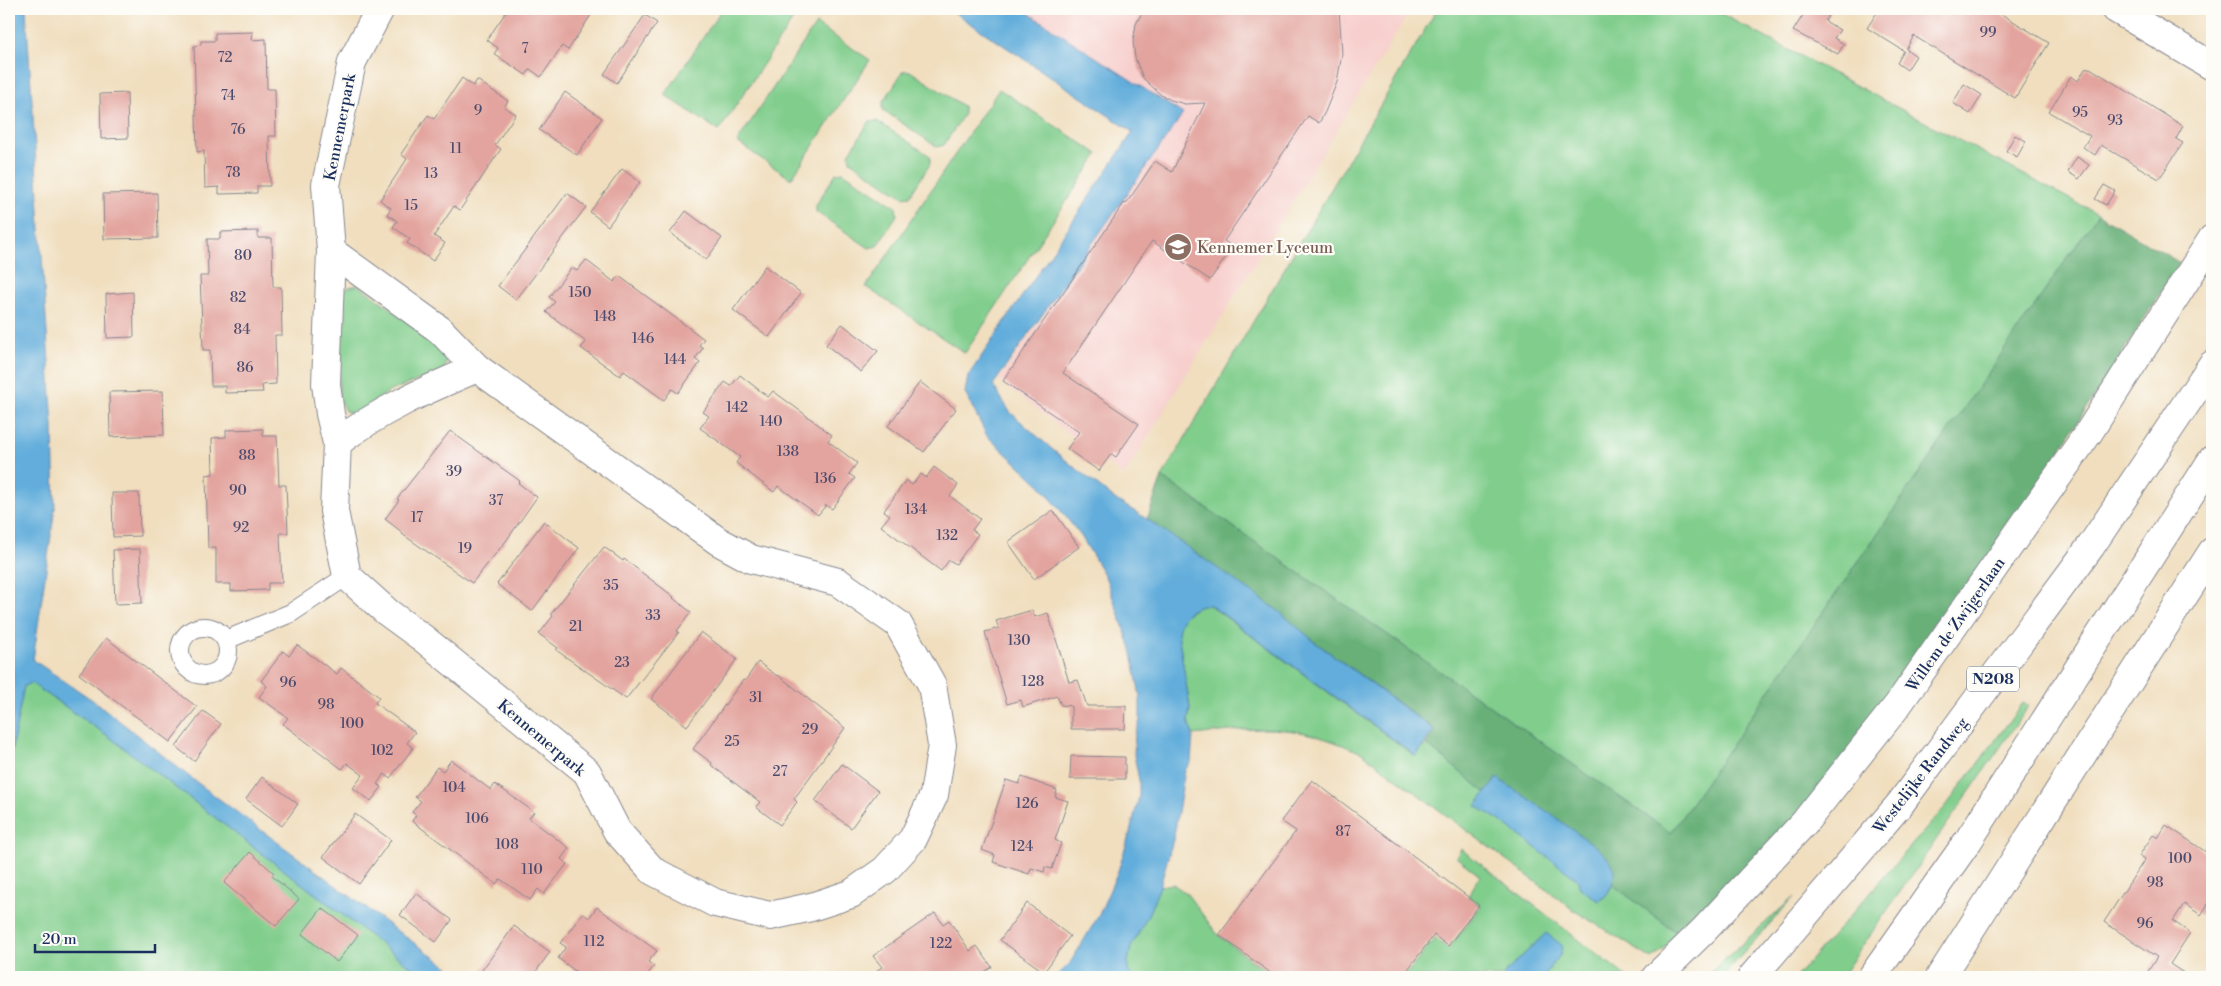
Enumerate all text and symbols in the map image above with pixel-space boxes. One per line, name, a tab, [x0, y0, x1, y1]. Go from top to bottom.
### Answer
house number: 99	[1980, 24, 1996, 42]
house number: 7	[521, 40, 529, 58]
house number: 72	[218, 49, 232, 67]
street label: Kennemerpark	[320, 70, 360, 182]
house number: 74	[221, 87, 235, 105]
house number: 9	[474, 102, 482, 120]
house number: 95	[2072, 104, 2088, 122]
house number: 93	[2107, 112, 2123, 130]
house number: 76	[230, 121, 246, 139]
house number: 11	[450, 140, 462, 158]
house number: 78	[225, 164, 241, 182]
house number: 13	[424, 165, 438, 183]
house number: 15	[404, 197, 418, 215]
school or university icon: Kennemer Lyceum	[1163, 232, 1193, 262]
place label: Kennemer Lyceum	[1197, 238, 1333, 258]
house number: 80	[234, 247, 252, 265]
house number: 150	[568, 284, 592, 302]
house number: 82	[230, 289, 246, 307]
house number: 148	[594, 308, 616, 326]
house number: 84	[233, 321, 251, 339]
house number: 146	[632, 330, 655, 348]
house number: 144	[664, 351, 686, 369]
house number: 86	[236, 359, 254, 377]
house number: 142	[726, 399, 748, 417]
house number: 140	[759, 413, 783, 431]
house number: 138	[777, 443, 799, 461]
house number: 88	[238, 447, 256, 465]
house number: 39	[446, 463, 462, 481]
house number: 136	[814, 470, 837, 488]
house number: 90	[229, 482, 247, 500]
house number: 37	[489, 492, 503, 510]
house number: 134	[905, 501, 927, 519]
house number: 17	[411, 509, 423, 527]
house number: 92	[233, 519, 249, 537]
house number: 132	[936, 527, 958, 545]
house number: 19	[458, 540, 472, 558]
street label: Willem de Zwijgerlaan	[1901, 553, 2010, 696]
house number: 35	[603, 577, 619, 595]
house number: 33	[645, 607, 661, 625]
house number: 21	[569, 618, 583, 636]
house number: 130	[1007, 632, 1031, 650]
house number: 23	[614, 654, 630, 672]
road number: N208	[1967, 666, 2019, 692]
house number: 128	[1022, 673, 1044, 691]
house number: 96	[280, 674, 297, 692]
house number: 31	[749, 689, 763, 707]
street label: Kennemerpark	[493, 695, 591, 781]
house number: 98	[317, 696, 335, 714]
street label: Westelijke Randweg	[1868, 713, 1973, 839]
house number: 100	[340, 715, 364, 733]
house number: 29	[802, 721, 818, 739]
house number: 25	[724, 733, 740, 751]
house number: 102	[371, 742, 393, 760]
house number: 27	[773, 763, 787, 781]
house number: 104	[442, 779, 466, 797]
house number: 126	[1016, 795, 1039, 813]
house number: 106	[465, 810, 489, 828]
house number: 87	[1335, 823, 1351, 841]
house number: 108	[495, 836, 519, 854]
house number: 124	[1011, 838, 1033, 856]
house number: 100	[2168, 850, 2192, 868]
house number: 110	[521, 861, 543, 879]
house number: 98	[2146, 874, 2164, 892]
house number: 96	[2137, 915, 2154, 933]
scale bar	[35, 921, 155, 953]
text: 20 m	[42, 930, 77, 949]
house number: 112	[584, 933, 604, 951]
house number: 122	[930, 935, 952, 953]

